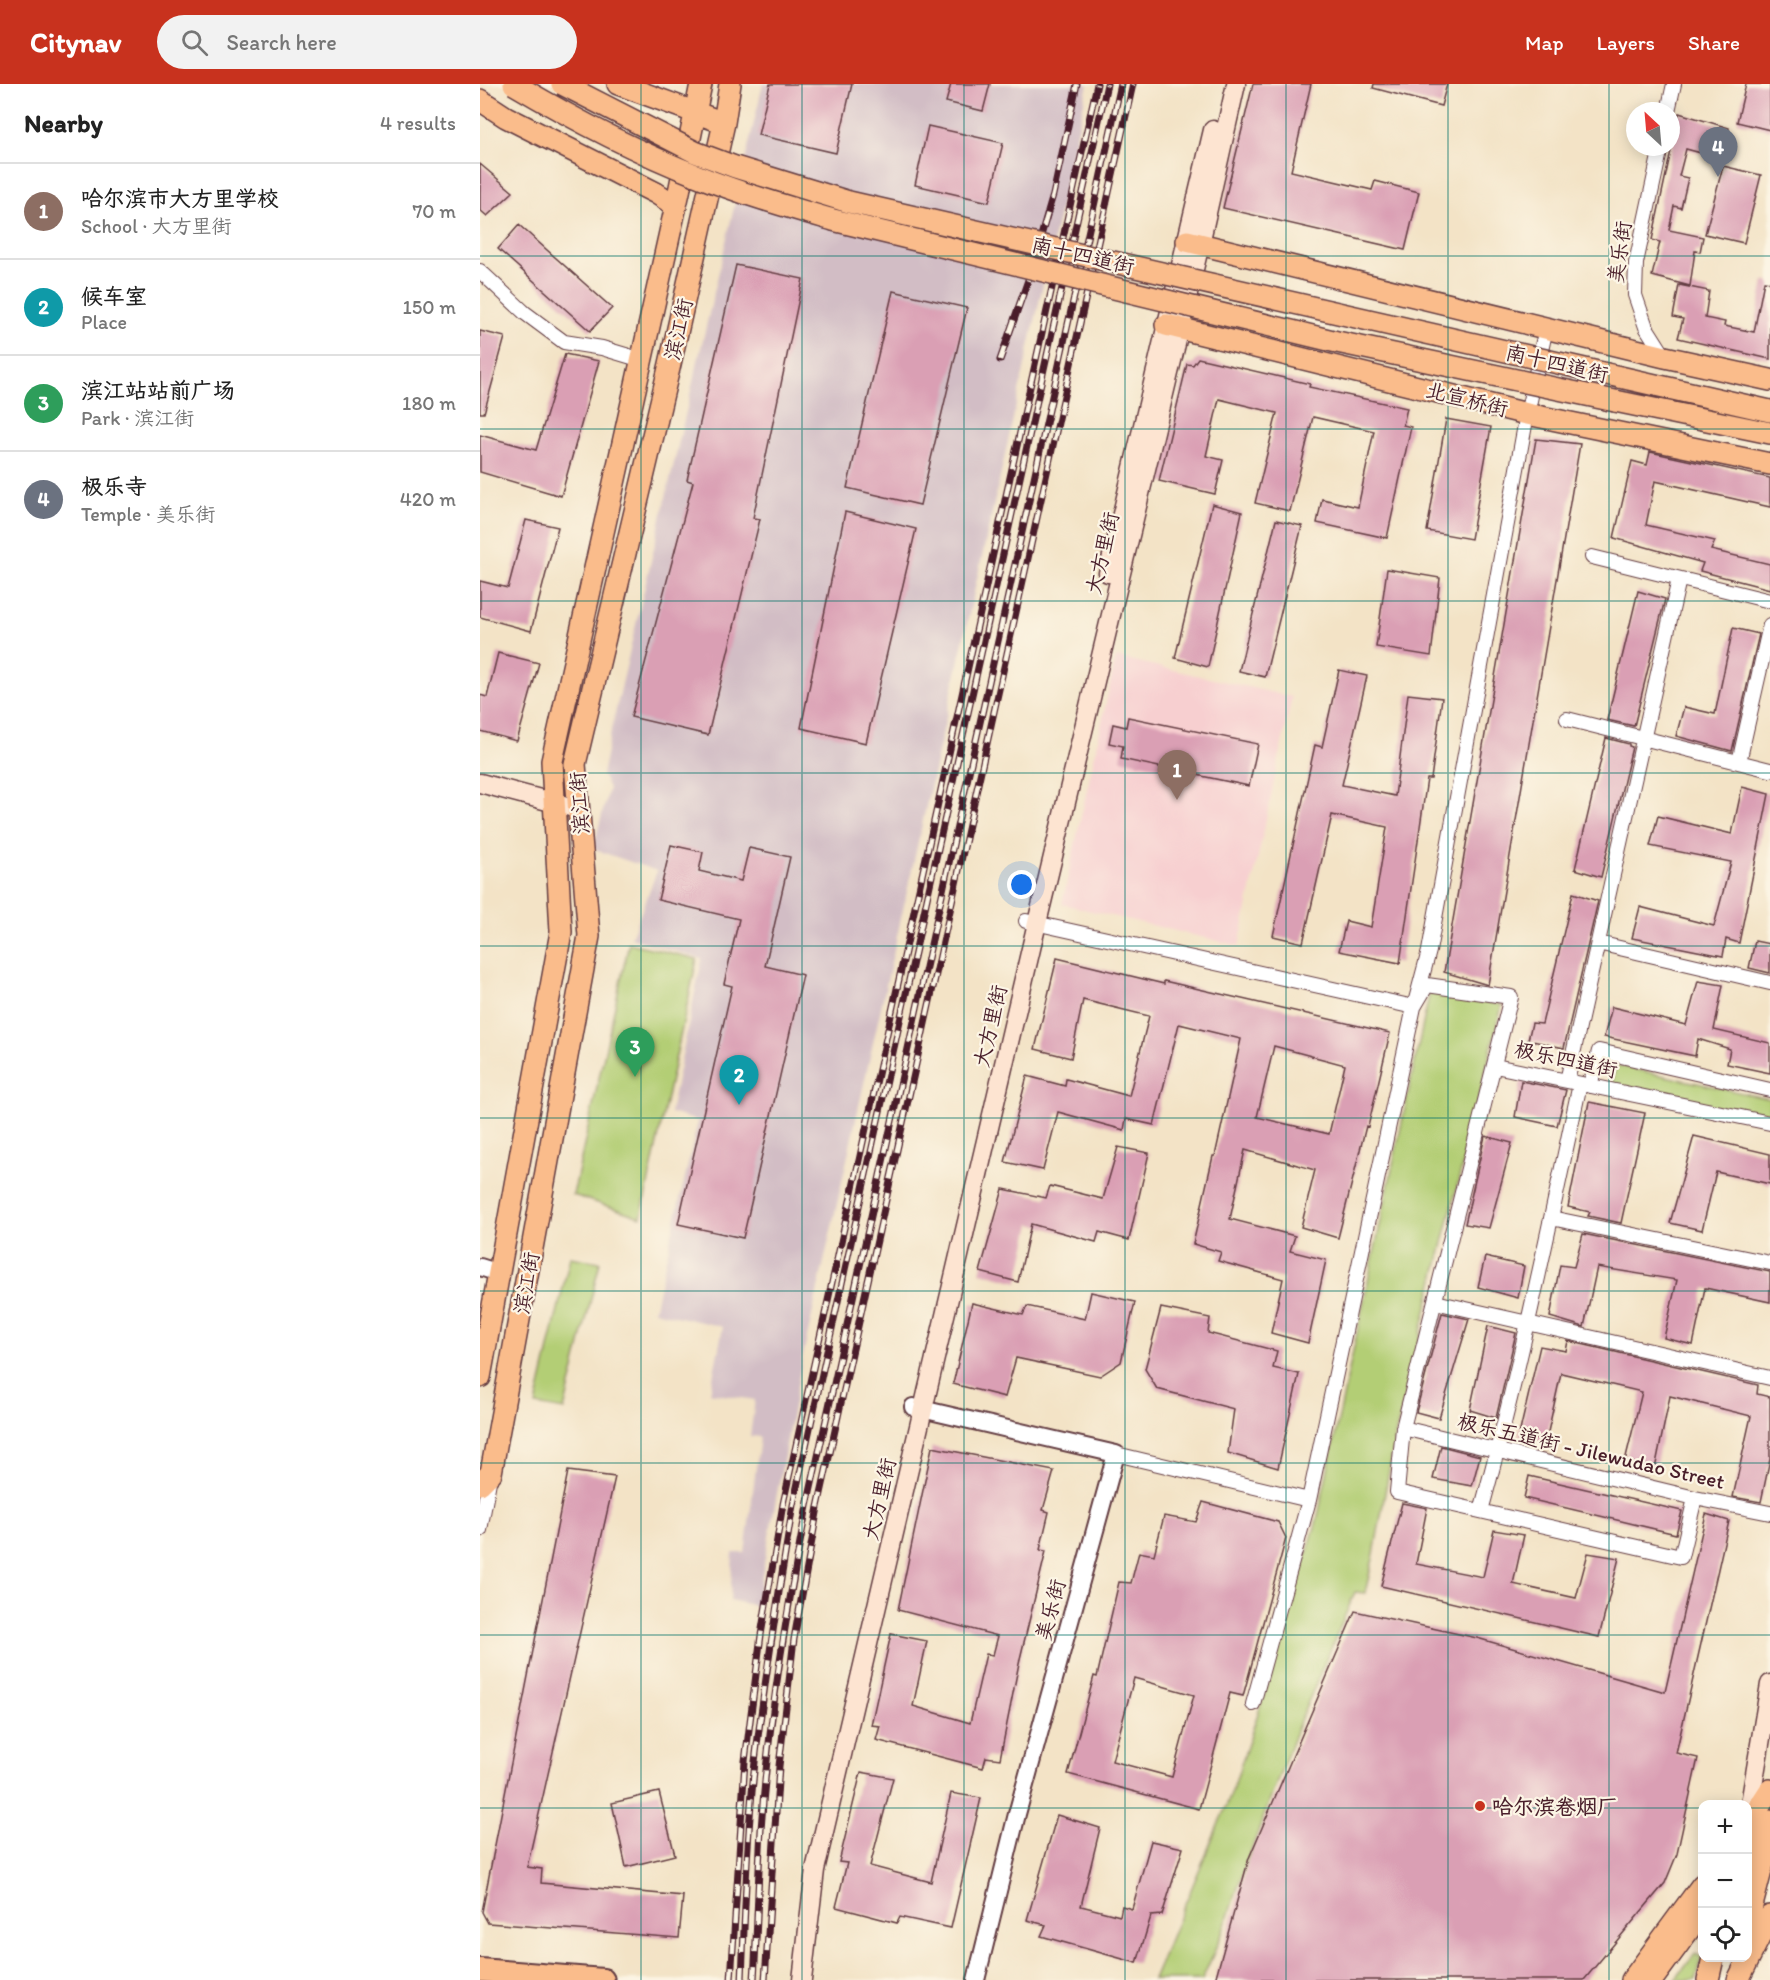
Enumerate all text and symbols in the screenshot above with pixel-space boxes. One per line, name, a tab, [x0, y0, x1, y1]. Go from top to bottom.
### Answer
search box	[157, 15, 577, 69]
text: Citynav	[30, 25, 121, 59]
icon: search	[178, 26, 211, 59]
text: Search here	[226, 29, 337, 56]
text: Map	[1525, 30, 1564, 55]
text: Layers	[1597, 30, 1655, 55]
text: Share	[1688, 30, 1740, 55]
north arrow	[1626, 102, 1680, 156]
text: Nearby	[24, 107, 103, 139]
text: 4 results	[380, 111, 456, 135]
pin: 4	[1698, 128, 1738, 177]
text: 哈尔滨市大方里学校	[81, 185, 279, 212]
text: 1	[39, 199, 48, 223]
text: 70 m	[412, 199, 456, 223]
text: School · 大方里街	[81, 214, 232, 238]
street label: 美乐街	[1602, 219, 1636, 285]
street label: 南十四道街	[1029, 231, 1137, 279]
text: 候车室	[81, 283, 147, 310]
text: 2	[38, 295, 49, 319]
text: 150 m	[403, 295, 456, 319]
street label: 滨江街	[659, 295, 697, 363]
text: Place	[81, 310, 127, 334]
street label: 南十四道街	[1503, 339, 1611, 387]
text: 滨江站站前广场	[81, 377, 235, 404]
street label: 北宣桥街	[1423, 377, 1511, 421]
text: 3	[38, 391, 49, 415]
text: 180 m	[402, 391, 456, 415]
text: Park · 滨江街	[81, 406, 194, 430]
text: 极乐寺	[81, 473, 147, 500]
text: 4	[37, 487, 50, 511]
text: 420 m	[400, 487, 456, 511]
text: Temple · 美乐街	[81, 502, 215, 526]
street label: 大方里街	[1080, 509, 1124, 597]
pin: 1	[1158, 750, 1196, 800]
street label: 滨江街	[564, 771, 594, 835]
your location	[1007, 870, 1036, 899]
street label: 大方里街	[968, 982, 1012, 1070]
pin: 3	[616, 1028, 654, 1077]
street label: 极乐四道街	[1512, 1036, 1620, 1082]
pin: 2	[720, 1056, 758, 1105]
street label: 滨江街	[508, 1250, 544, 1316]
street label: 极乐五道街 - Jilewudao Street	[1455, 1408, 1727, 1494]
street label: 大方里街	[857, 1455, 901, 1543]
street label: 美乐街	[1030, 1576, 1070, 1644]
place label: 哈尔滨卷烟厂	[1492, 1794, 1618, 1819]
marker: 哈尔滨卷烟厂	[1473, 1799, 1487, 1813]
map controls	[1698, 1800, 1752, 1962]
button: +	[1698, 1800, 1752, 1854]
button: −	[1698, 1854, 1752, 1908]
button: locate	[1698, 1908, 1752, 1962]

